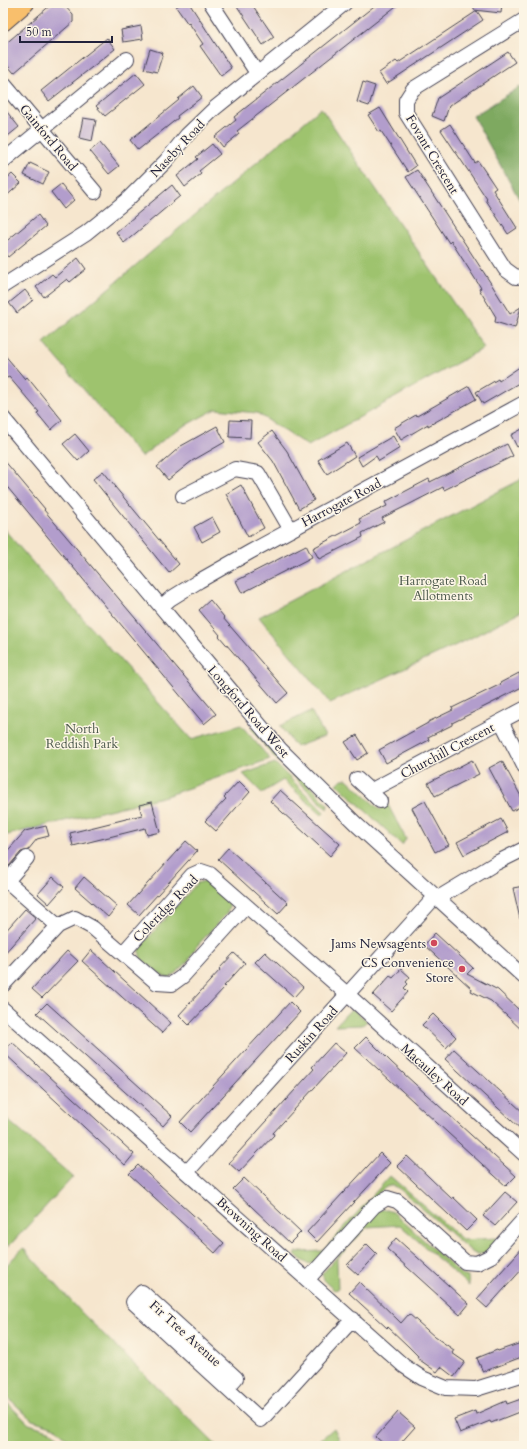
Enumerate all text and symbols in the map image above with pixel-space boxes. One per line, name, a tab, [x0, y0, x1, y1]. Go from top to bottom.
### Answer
scale bar	[20, 18, 112, 44]
text: 50 m	[26, 24, 53, 40]
street label: Gainford Road	[15, 101, 81, 175]
street label: Fovant Crescent	[401, 111, 463, 198]
street label: Naseby Road	[146, 116, 209, 181]
street label: Harrogate Road	[298, 474, 385, 531]
park label: Harrogate Road Allotments	[399, 572, 487, 605]
street label: Longford Road West	[203, 662, 293, 762]
street label: Churchill Crescent	[397, 719, 498, 783]
park label: North Reddish Park	[46, 720, 118, 753]
street label: Coleridge Road	[129, 871, 202, 946]
place label: Jams Newsagents	[329, 935, 426, 953]
marker: Jams Newsagents	[429, 938, 439, 948]
place label: CS Convenience Store	[361, 954, 454, 987]
marker: CS Convenience Store	[457, 964, 467, 974]
street label: Ruskin Road	[281, 1002, 342, 1067]
street label: Macauley Road	[397, 1040, 472, 1110]
street label: Browning Road	[212, 1193, 290, 1266]
street label: Fir Tree Avenue	[145, 1297, 225, 1371]

